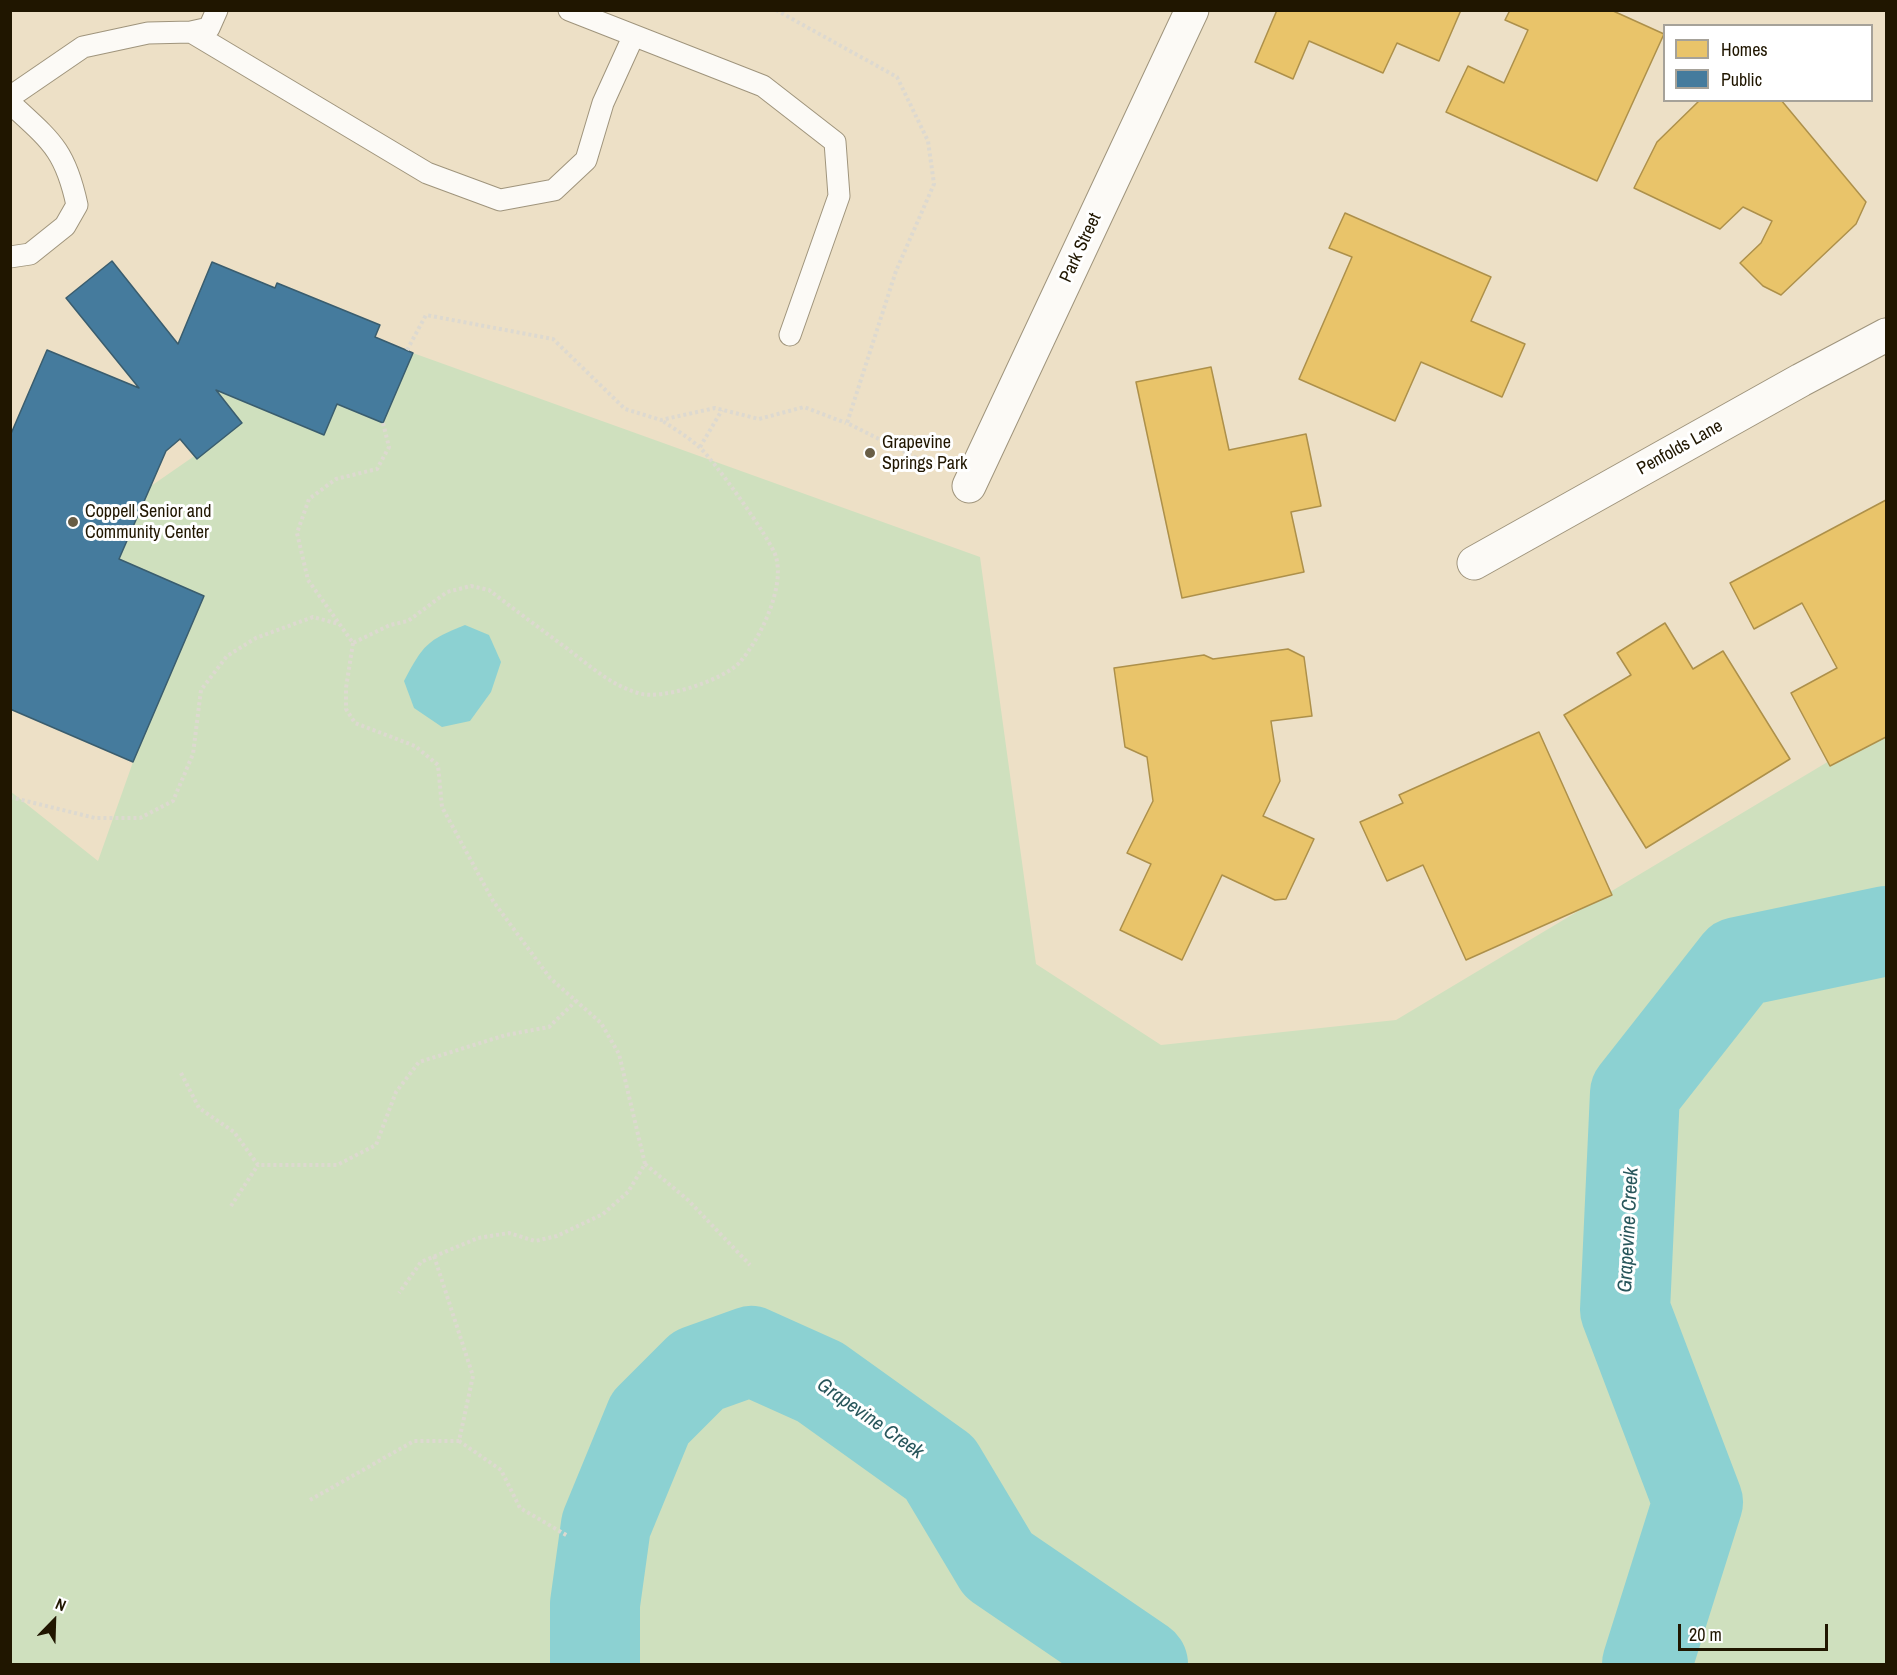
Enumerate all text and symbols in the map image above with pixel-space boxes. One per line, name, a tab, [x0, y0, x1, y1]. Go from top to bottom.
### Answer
legend	[1663, 24, 1873, 102]
text: Homes	[1721, 37, 1768, 62]
text: Public	[1721, 67, 1762, 92]
street label: Park Street	[1056, 210, 1106, 286]
street label: Penfolds Lane	[1633, 416, 1727, 480]
place label: Grapevine Springs Park	[882, 432, 967, 474]
marker: Grapevine Springs Park	[863, 446, 877, 460]
place label: Coppell Senior and Community Center	[85, 501, 211, 544]
marker: Coppell Senior and Community Center	[66, 515, 80, 529]
water label: Grapevine Creek	[1614, 1167, 1644, 1293]
water label: Grapevine Creek	[812, 1373, 928, 1465]
north arrow	[24, 1591, 84, 1651]
text: N	[52, 1592, 70, 1616]
scale bar	[1681, 1612, 1831, 1650]
text: 20 m	[1689, 1622, 1722, 1647]

